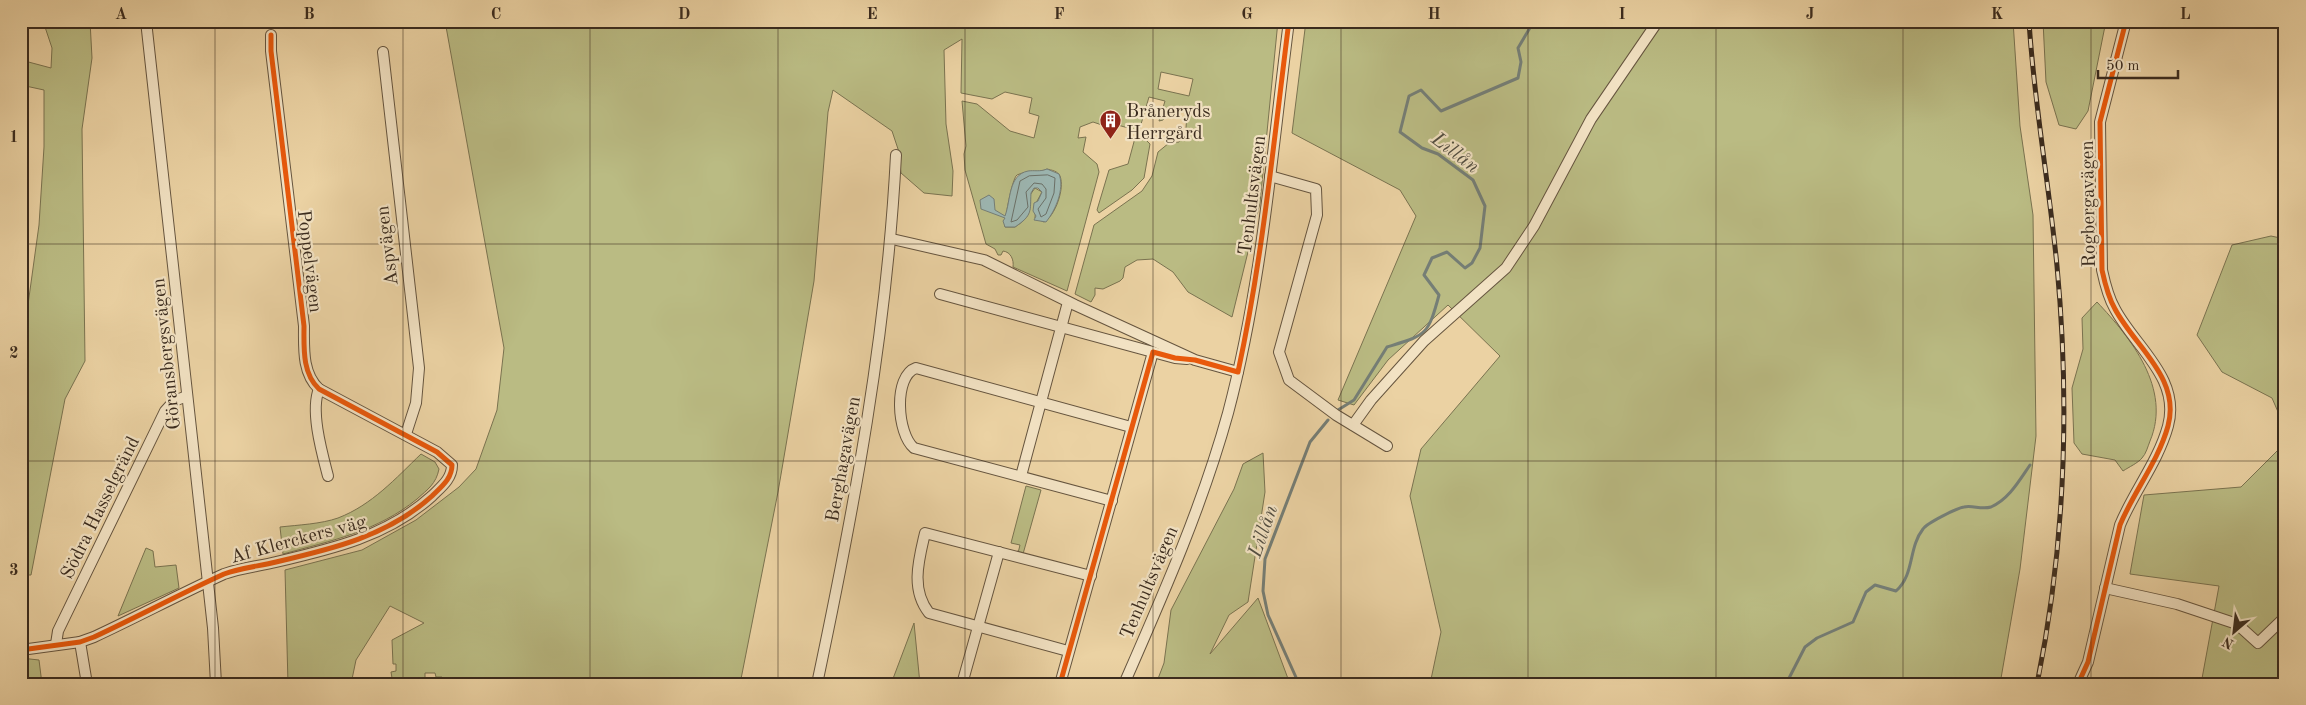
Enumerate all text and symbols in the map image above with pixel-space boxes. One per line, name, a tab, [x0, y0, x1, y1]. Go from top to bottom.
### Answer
text: A	[115, 7, 127, 23]
text: B	[303, 7, 315, 23]
text: C	[491, 7, 501, 23]
text: D	[678, 7, 690, 23]
text: E	[866, 7, 878, 23]
text: F	[1054, 7, 1065, 23]
text: G	[1241, 7, 1253, 23]
text: H	[1427, 7, 1441, 23]
text: I	[1618, 7, 1626, 23]
text: J	[1806, 7, 1815, 23]
text: K	[1991, 7, 2003, 23]
text: L	[2180, 7, 2191, 23]
scale bar	[2098, 48, 2178, 80]
text: 50 m	[2106, 59, 2140, 74]
place label: Bråneryds Herrgård	[1126, 103, 1210, 144]
building icon: Bråneryds Herrgård	[1098, 109, 1122, 140]
water label: Lillån	[1426, 129, 1482, 178]
text: 1	[9, 130, 19, 146]
street label: Tenhultsvägen	[1237, 134, 1270, 256]
street label: Rogbergavägen	[2079, 140, 2100, 268]
street label: Aspvägen	[374, 205, 403, 287]
street label: Poppelvägen	[293, 209, 324, 314]
street label: Göransbergsvägen	[150, 277, 185, 430]
text: 2	[9, 346, 19, 362]
street label: Berghagavägen	[824, 395, 865, 524]
street label: Södra Hasselgränd	[59, 434, 144, 582]
water label: Lillån	[1245, 503, 1282, 561]
street label: Af Klerckers väg	[229, 513, 369, 568]
street label: Tenhultsvägen	[1118, 524, 1183, 642]
text: 3	[9, 563, 19, 579]
north arrow	[2208, 608, 2258, 658]
text: N	[2220, 634, 2236, 651]

